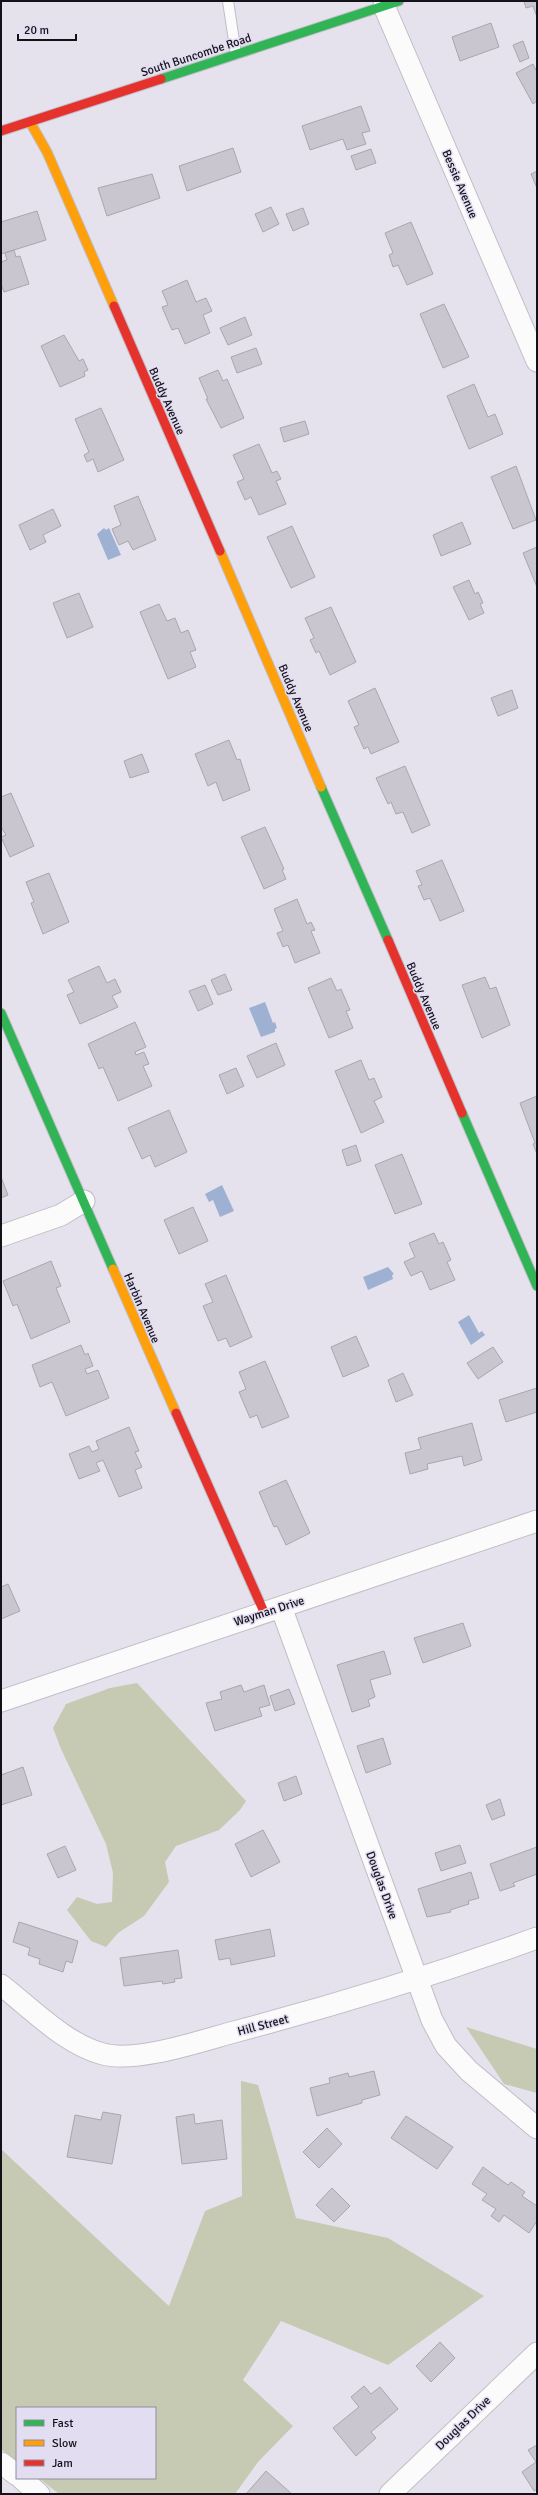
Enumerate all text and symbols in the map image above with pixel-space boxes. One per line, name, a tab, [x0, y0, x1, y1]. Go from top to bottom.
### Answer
scale bar	[18, 16, 76, 42]
text: 20 m	[24, 23, 49, 38]
street label: South Buncombe Road	[139, 31, 253, 80]
street label: Bessie Avenue	[438, 148, 481, 221]
street label: Buddy Avenue	[145, 365, 188, 437]
street label: Buddy Avenue	[275, 662, 317, 734]
street label: Buddy Avenue	[403, 960, 445, 1032]
street label: Harbin Avenue	[120, 1271, 163, 1346]
street label: Wayman Drive	[232, 1593, 306, 1630]
street label: Douglas Drive	[362, 1849, 401, 1921]
street label: Hill Street	[236, 2011, 290, 2039]
street label: Douglas Drive	[432, 2393, 494, 2454]
legend	[16, 2407, 156, 2479]
text: Fast	[52, 2416, 73, 2431]
text: Slow	[52, 2436, 77, 2451]
text: Jam	[52, 2456, 73, 2471]

